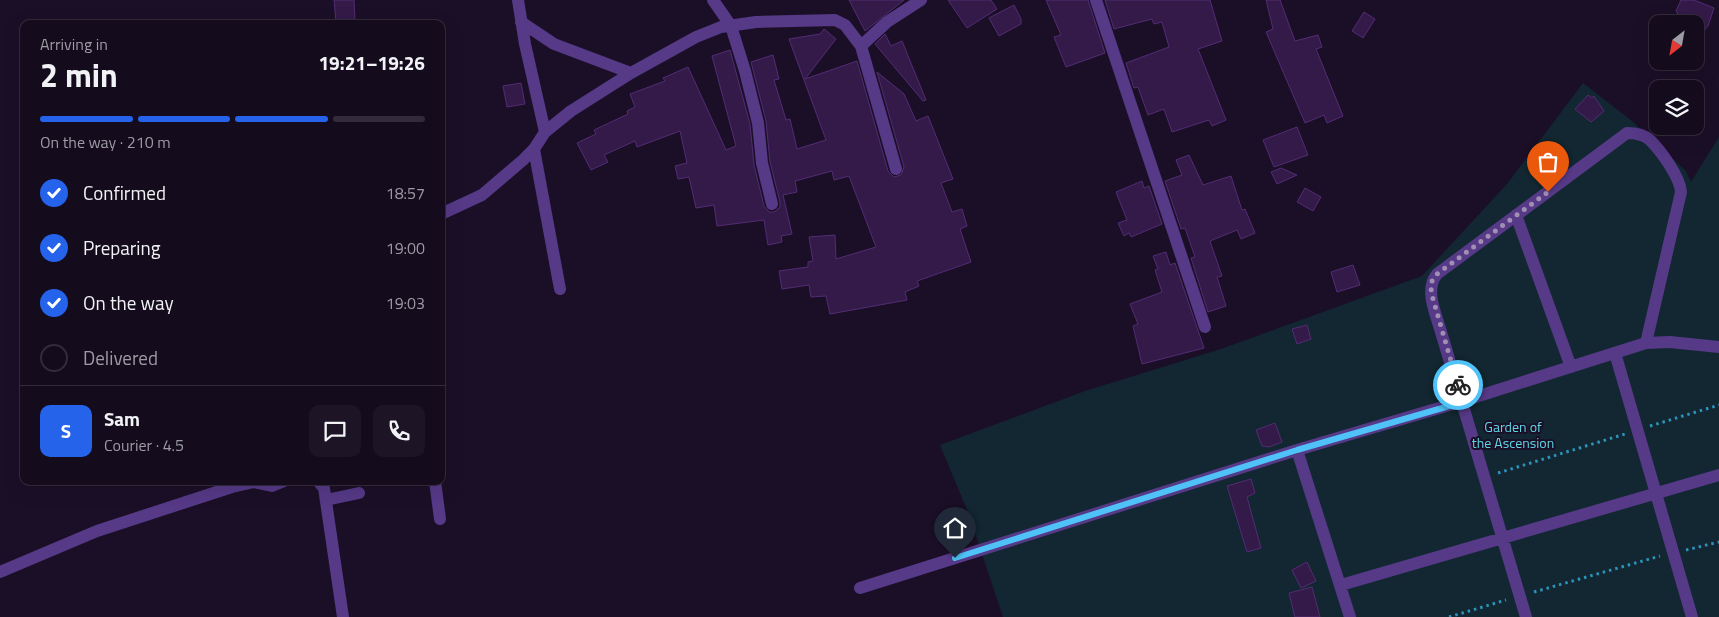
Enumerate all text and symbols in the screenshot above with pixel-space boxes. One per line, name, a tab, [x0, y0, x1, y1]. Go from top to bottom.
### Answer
north arrow	[1649, 15, 1704, 70]
map controls	[1649, 15, 1704, 135]
text: Arriving in	[40, 32, 108, 56]
text: 19:21–19:26	[318, 48, 425, 77]
text: 2 min	[40, 51, 118, 99]
button: layers	[1649, 80, 1704, 135]
text: On the way · 210 m	[40, 130, 171, 154]
pin	[1527, 141, 1569, 192]
icon: bag	[1534, 148, 1562, 176]
text: Confirmed	[83, 178, 166, 207]
icon: check	[40, 179, 68, 207]
text: 18:57	[386, 181, 425, 205]
text: Preparing	[83, 233, 160, 262]
icon: check	[40, 234, 68, 262]
text: 19:00	[386, 236, 425, 260]
text: On the way	[83, 288, 174, 317]
icon: check	[40, 289, 68, 317]
text: 19:03	[386, 291, 425, 315]
text: Delivered	[83, 343, 158, 372]
courier	[1433, 360, 1483, 410]
icon: bike	[1444, 371, 1472, 399]
text: Sam	[104, 404, 140, 433]
button: chat	[309, 405, 361, 457]
button: phone	[373, 405, 425, 457]
text: S	[61, 416, 71, 445]
park label: Garden of the Ascension	[1472, 416, 1554, 453]
text: Courier · 4.5	[104, 433, 184, 457]
pin	[934, 507, 976, 558]
icon: home	[941, 514, 969, 542]

